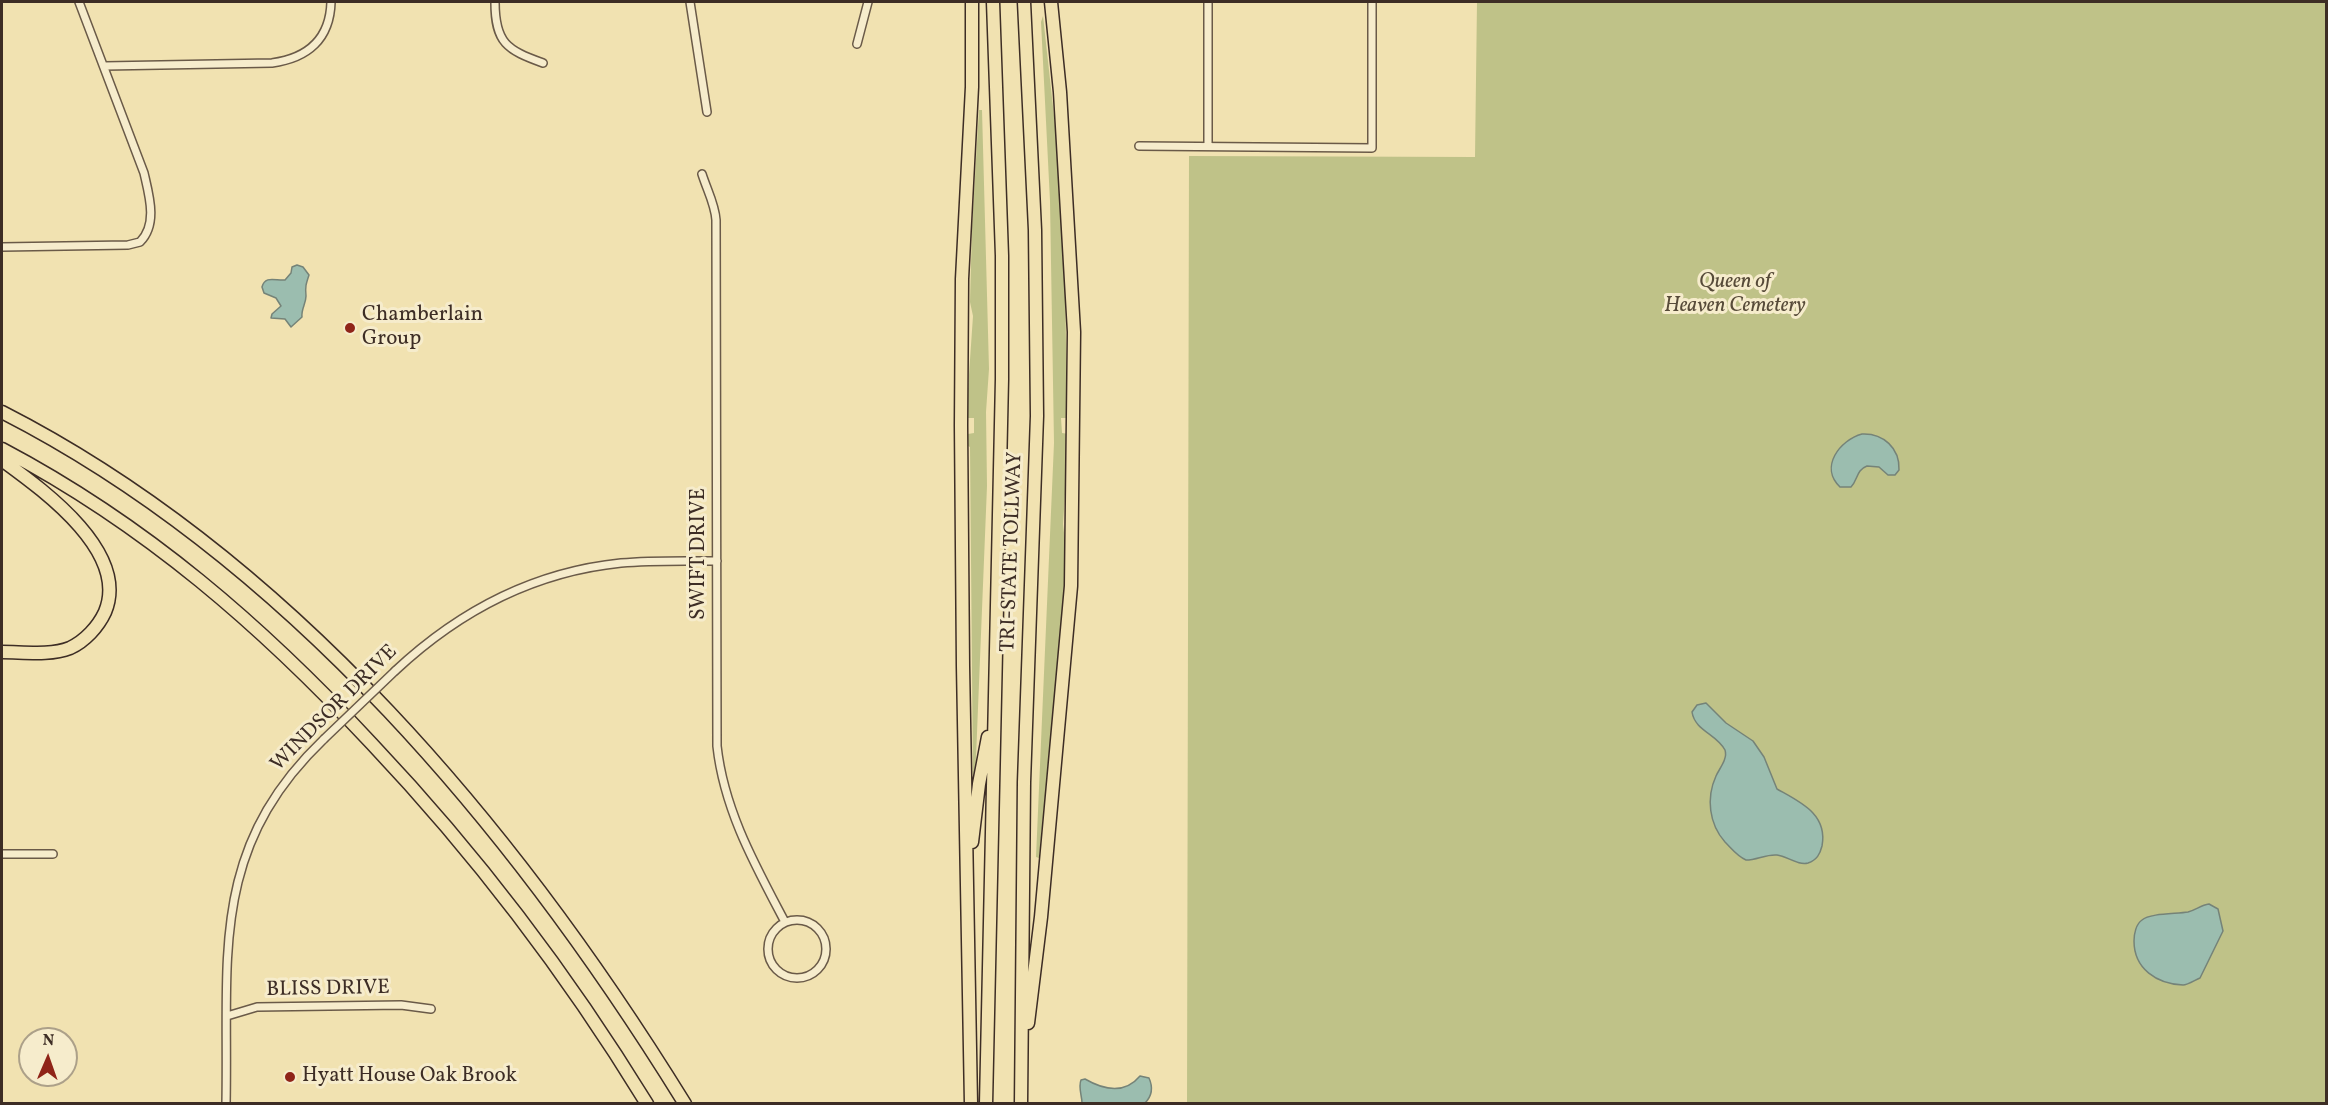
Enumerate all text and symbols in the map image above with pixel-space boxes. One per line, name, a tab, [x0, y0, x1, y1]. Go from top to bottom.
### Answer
park label: Queen of Heaven Cemetery	[1664, 270, 1806, 320]
place label: Chamberlain Group	[362, 303, 483, 353]
marker: Chamberlain Group	[343, 321, 357, 335]
street label: TRI-STATE TOLLWAY	[997, 452, 1029, 652]
street label: SWIFT DRIVE	[687, 488, 713, 620]
street label: WINDSOR DRIVE	[266, 640, 404, 778]
street label: BLISS DRIVE	[266, 976, 390, 1004]
north arrow	[18, 1027, 78, 1087]
text: N	[42, 1030, 55, 1052]
place label: Hyatt House Oak Brook	[302, 1064, 517, 1090]
marker: Hyatt House Oak Brook	[283, 1070, 297, 1084]

